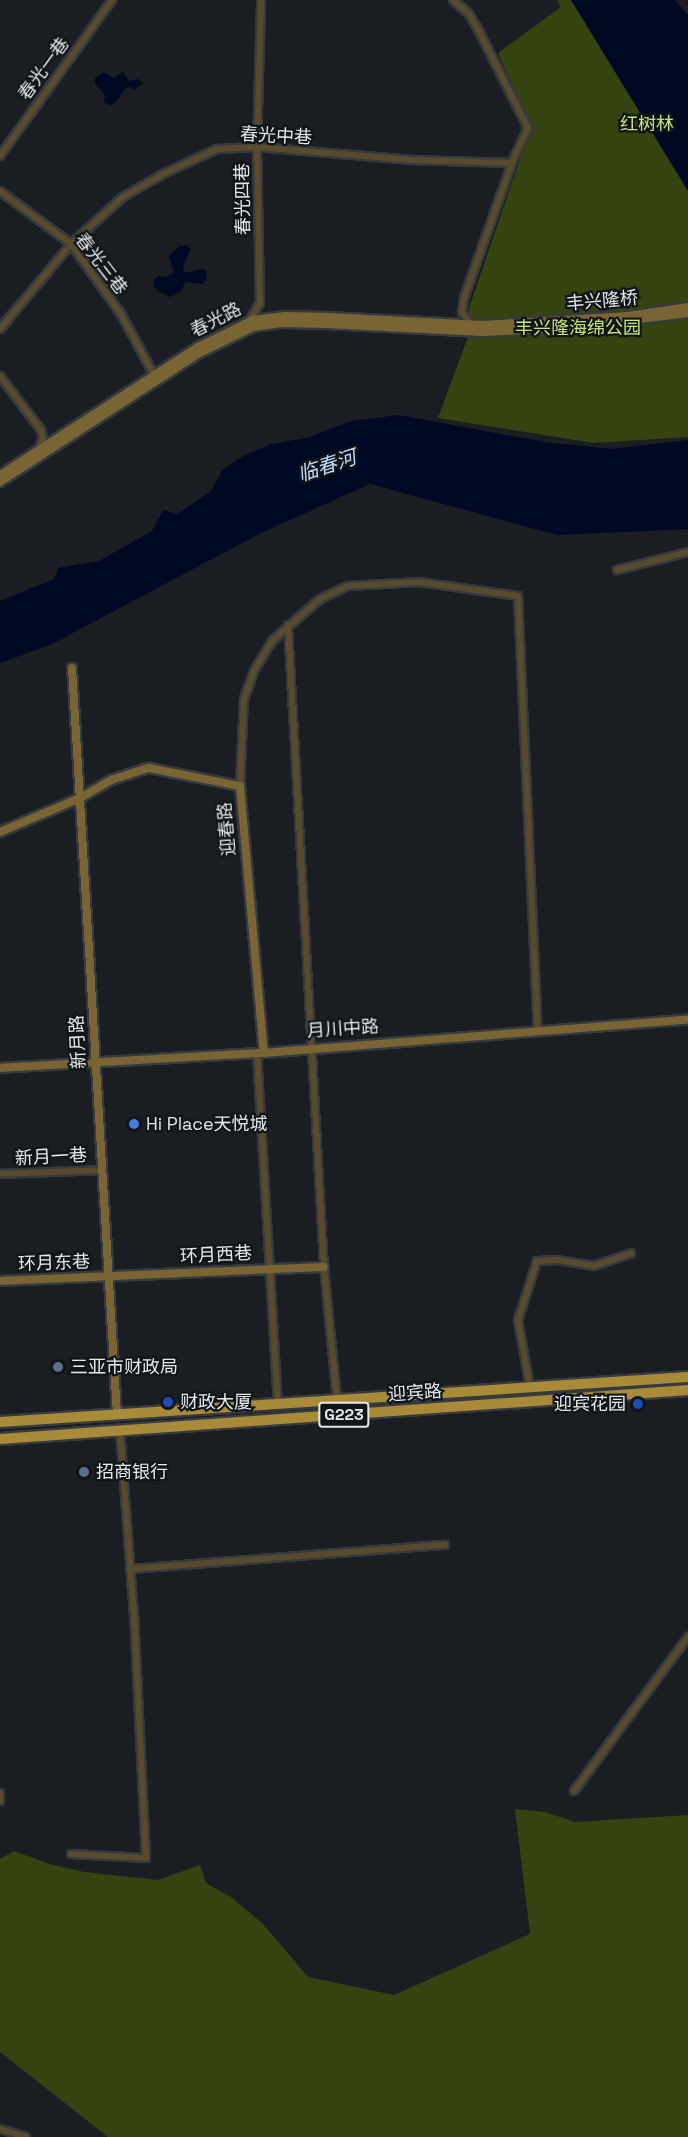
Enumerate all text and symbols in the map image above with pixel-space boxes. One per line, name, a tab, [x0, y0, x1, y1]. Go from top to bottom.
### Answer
street label: 春光一巷	[14, 34, 74, 104]
park label: 红树林	[620, 113, 674, 135]
street label: 春光中巷	[239, 123, 313, 149]
street label: 春光四巷	[232, 163, 254, 235]
street label: 春光三巷	[70, 229, 132, 299]
street label: 丰兴隆桥	[565, 287, 639, 315]
street label: 春光路	[187, 298, 245, 342]
park label: 丰兴隆海绵公园	[515, 317, 641, 339]
water label: 临春河	[295, 445, 359, 487]
street label: 迎春路	[214, 801, 240, 857]
street label: 新月路	[66, 1014, 90, 1070]
street label: 月川中路	[306, 1016, 380, 1042]
place label: Hi Place天悦城	[146, 1113, 268, 1135]
marker: Hi Place天悦城	[127, 1117, 141, 1131]
street label: 新月一巷	[14, 1144, 88, 1170]
street label: 环月西巷	[179, 1242, 253, 1268]
street label: 环月东巷	[18, 1251, 90, 1275]
place label: 三亚市财政局	[70, 1356, 178, 1378]
marker: 三亚市财政局	[51, 1360, 65, 1374]
street label: 迎宾路	[387, 1380, 443, 1406]
place label: 财政大厦	[180, 1391, 252, 1413]
place label: 迎宾花园	[554, 1393, 626, 1415]
marker: 财政大厦	[161, 1395, 175, 1409]
marker: 迎宾花园	[631, 1397, 645, 1411]
road number: G223	[317, 1402, 371, 1428]
place label: 招商银行	[96, 1461, 168, 1483]
marker: 招商银行	[77, 1465, 91, 1479]

